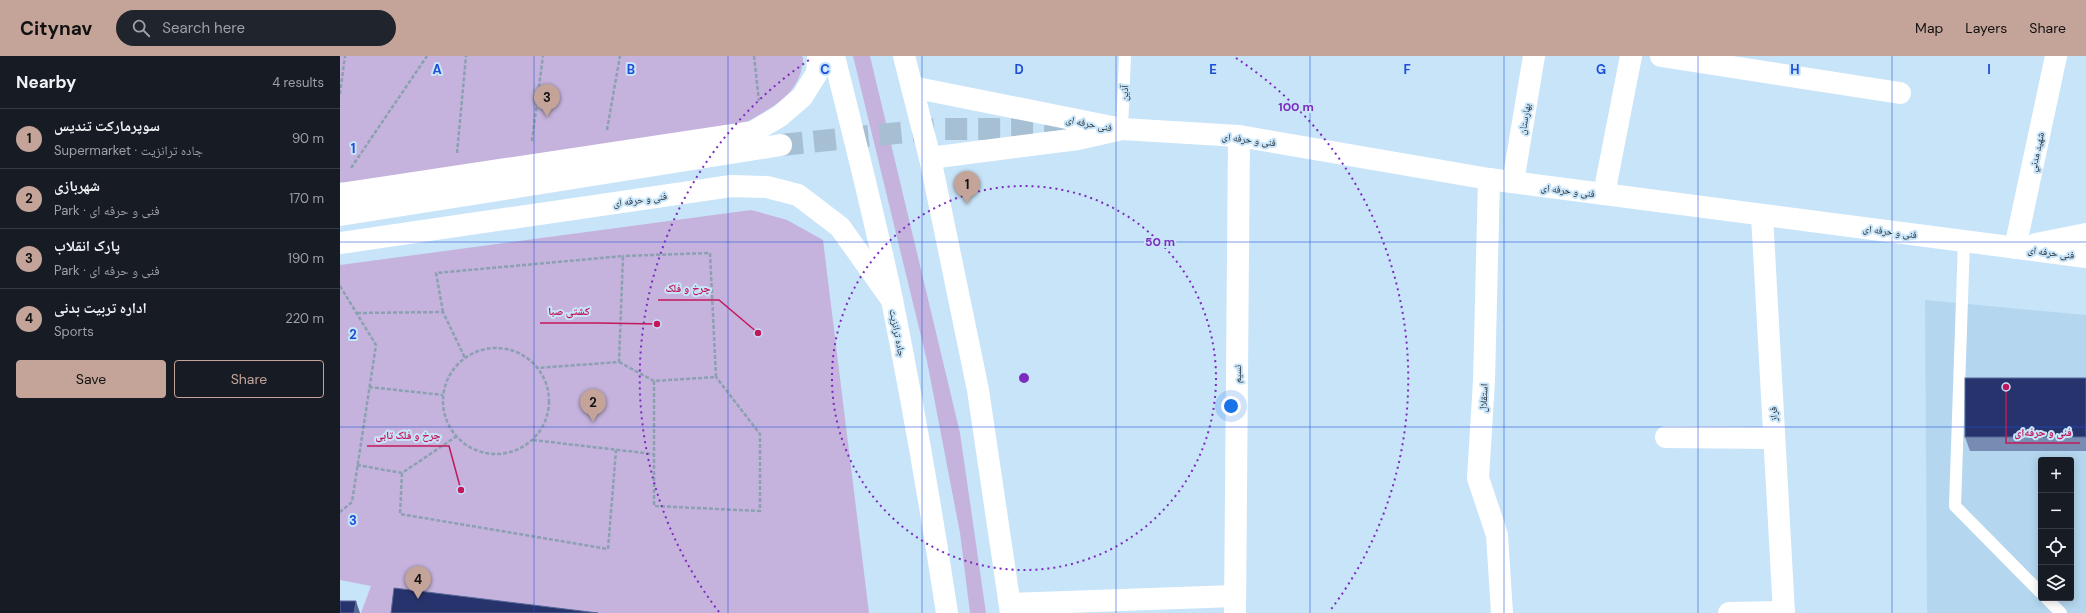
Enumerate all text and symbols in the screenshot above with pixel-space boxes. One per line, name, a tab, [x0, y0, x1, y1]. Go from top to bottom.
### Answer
search box	[116, 10, 396, 46]
text: Citynav	[20, 16, 92, 41]
icon: search	[130, 17, 152, 39]
text: Search here	[162, 18, 245, 38]
text: Map	[1915, 19, 1943, 37]
text: Layers	[1965, 19, 2007, 37]
text: Share	[2029, 19, 2066, 37]
text: A	[432, 61, 442, 78]
text: B	[627, 61, 635, 78]
text: C	[820, 61, 830, 78]
text: D	[1014, 61, 1024, 78]
text: E	[1209, 61, 1217, 78]
text: F	[1403, 61, 1411, 78]
text: G	[1596, 61, 1606, 78]
text: H	[1790, 61, 1800, 78]
text: I	[1987, 61, 1991, 78]
text: Nearby	[16, 71, 76, 93]
text: 4 results	[272, 74, 324, 91]
pin: 3	[534, 84, 560, 117]
street label: آذین	[1118, 84, 1131, 101]
text: 100 m	[1278, 99, 1314, 115]
street label: بهارستان	[1515, 102, 1534, 136]
street label: فنی حرفه ای	[1065, 113, 1113, 134]
text: سوپرمارکت تندیس	[54, 116, 160, 136]
text: 1	[27, 130, 31, 147]
text: 90 m	[292, 130, 324, 147]
street label: فنی و حرفه ای	[1221, 130, 1277, 149]
street label: شهيد مدني	[2026, 131, 2049, 173]
text: 1	[351, 140, 355, 157]
text: Supermarket · جاده ترانزیت	[54, 142, 203, 159]
pin: 1	[954, 171, 980, 204]
text: شهربازی	[54, 176, 100, 196]
street label: فنی و حرفه ای	[1540, 181, 1596, 200]
street label: فنی و حرفه ای	[612, 189, 668, 210]
text: 2	[25, 190, 33, 207]
text: 170 m	[289, 190, 324, 207]
text: Park · فنی و حرفه ای	[54, 202, 160, 219]
street label: فنی و حرفه ای	[1862, 222, 1918, 241]
text: 50 m	[1145, 234, 1175, 250]
text: پارک انقلاب	[54, 236, 120, 256]
street label: فنی حرفه ای	[2027, 243, 2075, 262]
text: 3	[25, 250, 33, 267]
text: 190 m	[288, 250, 324, 267]
text: Park · فنی و حرفه ای	[54, 262, 160, 279]
callout: چرخ و فلک	[658, 277, 719, 300]
text: چرخ و فلک	[665, 281, 711, 296]
text: اداره تربیت بدنی	[54, 298, 147, 318]
callout: کشتی صبا	[540, 300, 598, 323]
text: کشتی صبا	[548, 304, 590, 319]
street label: جاده ترانزیت	[887, 308, 909, 359]
text: 4	[25, 310, 33, 327]
text: 220 m	[285, 310, 324, 327]
text: Sports	[54, 323, 94, 340]
text: 2	[349, 326, 357, 343]
button: Save	[16, 360, 166, 398]
button: Share	[174, 360, 324, 398]
street label: نسيم	[1231, 365, 1245, 383]
centre of rings	[1017, 371, 1031, 385]
street label: استقلال	[1476, 383, 1491, 413]
pin: 2	[580, 389, 606, 422]
your location	[1221, 396, 1241, 416]
street label: فراز	[1767, 406, 1780, 423]
callout: فنی و حرفه‌ای	[2006, 420, 2080, 443]
callout: چرخ و فلک تابی	[367, 423, 449, 446]
text: فنی و حرفه‌ای	[2014, 425, 2072, 440]
text: چرخ و فلک تابی	[375, 428, 441, 443]
map controls	[2038, 457, 2074, 601]
button: +	[2038, 457, 2074, 493]
button: −	[2038, 493, 2074, 529]
text: 3	[349, 512, 357, 529]
button: locate	[2038, 529, 2074, 565]
button: layers	[2038, 565, 2074, 601]
pin: 4	[405, 566, 431, 599]

